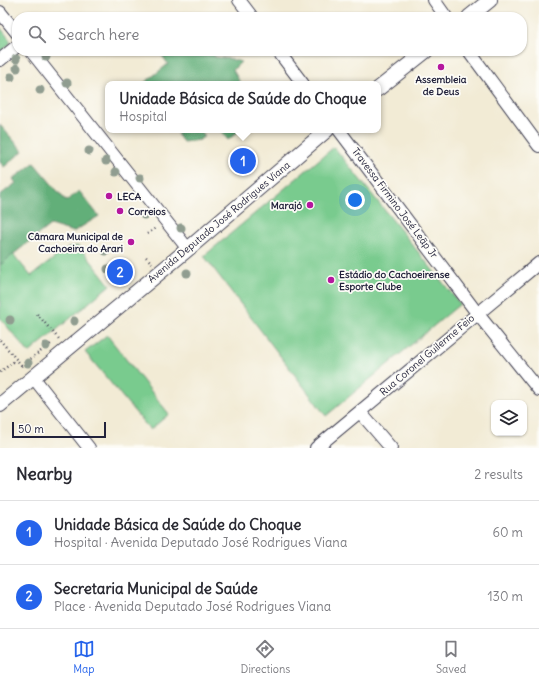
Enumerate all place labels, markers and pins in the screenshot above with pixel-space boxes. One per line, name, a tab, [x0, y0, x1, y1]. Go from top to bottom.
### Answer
marker: Assembleia de Deus	[436, 62, 446, 72]
place label: Assembleia de Deus	[416, 73, 467, 98]
pin: 1	[230, 146, 256, 176]
place label: LECA	[117, 190, 142, 203]
marker: LECA	[104, 191, 114, 201]
place label: Marajó	[271, 199, 302, 212]
marker: Marajó	[305, 200, 315, 210]
place label: Correios	[128, 205, 166, 218]
marker: Correios	[115, 206, 125, 216]
place label: Câmara Municipal de Cachoeira do Arari	[28, 230, 124, 255]
marker: Câmara Municipal de Cachoeira do Arari	[126, 237, 136, 247]
pin: 2	[107, 257, 133, 287]
place label: Estádio do Cachoeirense Esporte Clube	[339, 268, 450, 293]
marker: Estádio do Cachoeirense Esporte Clube	[326, 275, 336, 285]

